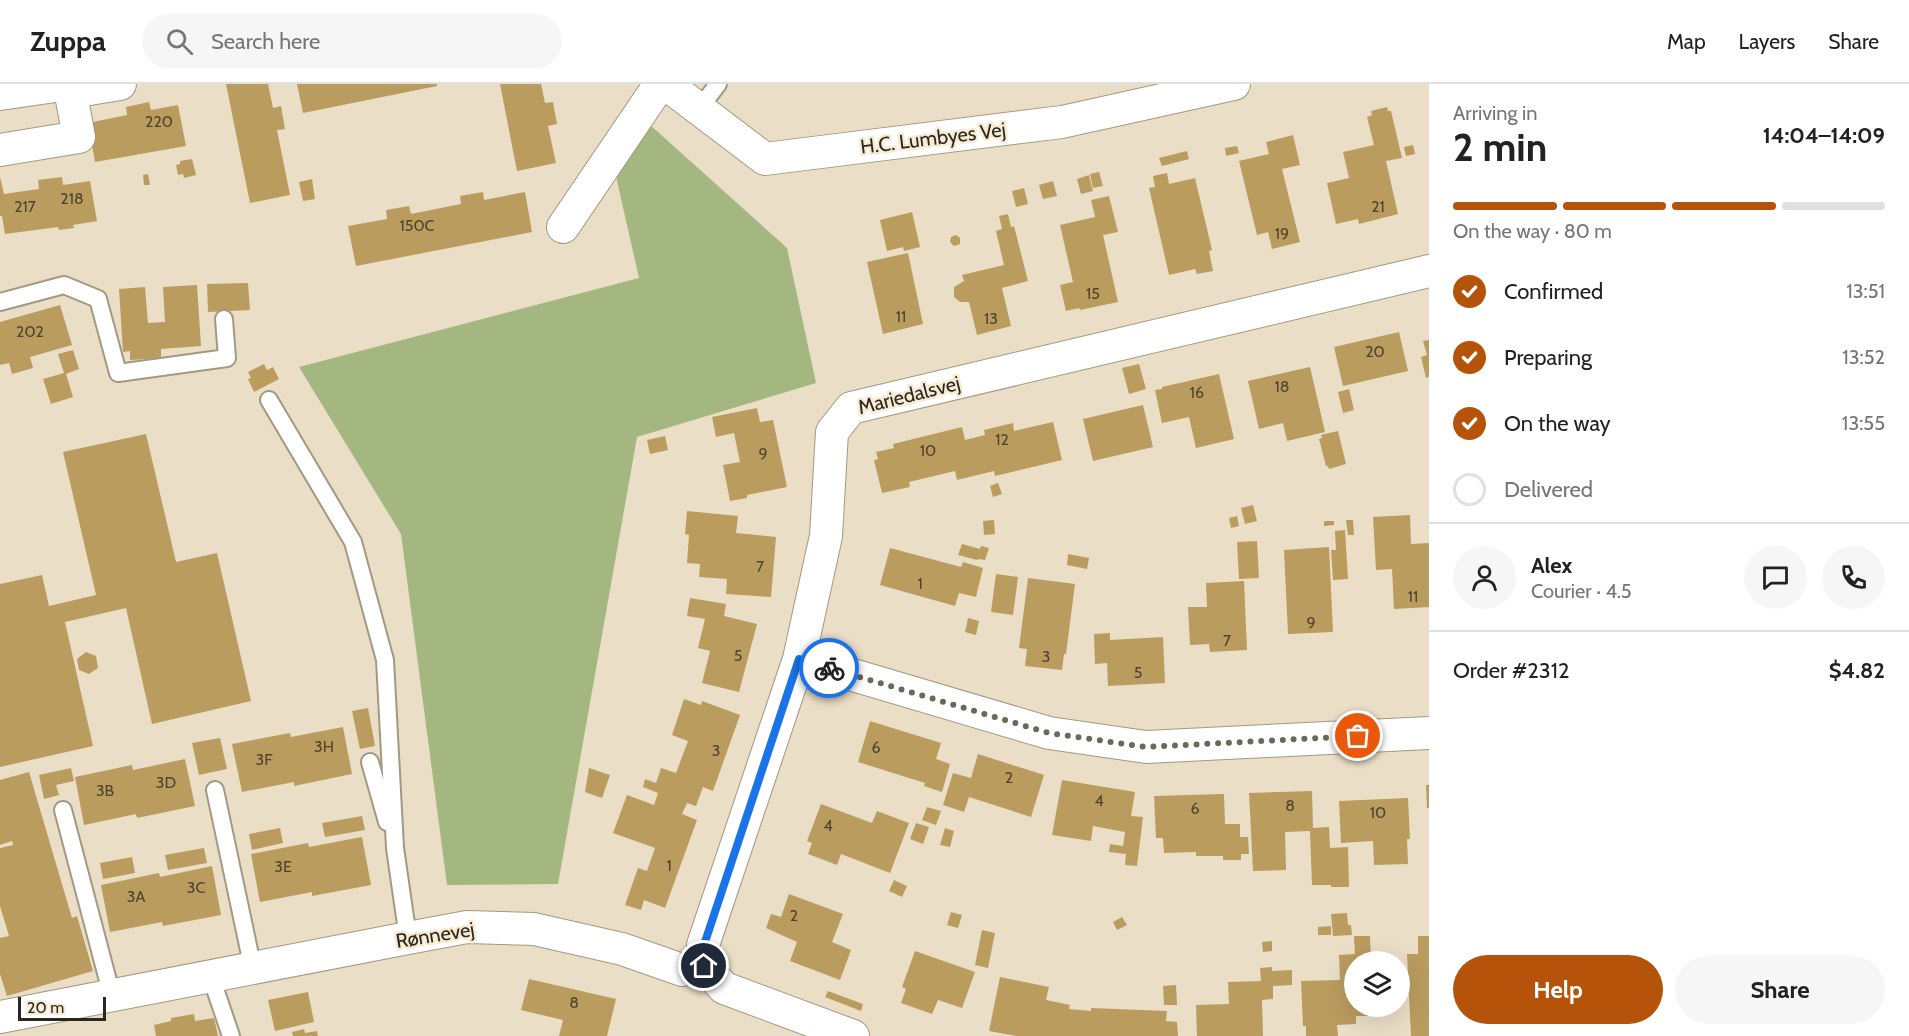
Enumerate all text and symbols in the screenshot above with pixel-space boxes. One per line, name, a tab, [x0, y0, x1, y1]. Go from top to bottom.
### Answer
search box	[142, 14, 562, 68]
text: Zuppa	[30, 24, 106, 58]
icon: search	[163, 25, 196, 58]
text: Search here	[211, 28, 320, 55]
text: Map	[1667, 29, 1706, 54]
text: Layers	[1739, 29, 1795, 54]
text: Share	[1828, 29, 1879, 54]
text: Arriving in	[1453, 101, 1537, 125]
house number: 220	[145, 112, 173, 131]
street label: H.C. Lumbyes Vej	[859, 117, 1007, 159]
text: 14:04–14:09	[1763, 122, 1885, 149]
text: 2 min	[1453, 123, 1547, 171]
house number: 218	[60, 189, 84, 208]
house number: 217	[14, 197, 36, 216]
house number: 21	[1371, 197, 1385, 216]
house number: 150C	[400, 216, 435, 235]
text: On the way · 80 m	[1453, 219, 1612, 243]
house number: 19	[1275, 224, 1289, 243]
icon: check	[1453, 275, 1486, 308]
text: Confirmed	[1504, 278, 1603, 305]
text: 13:51	[1846, 279, 1885, 303]
house number: 15	[1086, 284, 1100, 303]
house number: 11	[896, 307, 906, 326]
house number: 13	[984, 309, 998, 328]
house number: 202	[16, 322, 44, 341]
icon: check	[1453, 341, 1486, 374]
house number: 20	[1365, 342, 1385, 361]
text: Preparing	[1504, 344, 1592, 371]
text: 13:52	[1842, 345, 1885, 369]
street label: Mariedalsvej	[855, 371, 963, 419]
house number: 18	[1275, 377, 1289, 396]
house number: 16	[1190, 383, 1204, 402]
icon: check	[1453, 407, 1486, 440]
text: On the way	[1504, 410, 1611, 437]
text: 13:55	[1842, 411, 1885, 435]
house number: 12	[995, 430, 1009, 449]
house number: 10	[920, 441, 936, 460]
house number: 9	[758, 444, 768, 463]
text: Delivered	[1504, 476, 1593, 503]
button: person	[1453, 546, 1516, 609]
button: chat	[1744, 546, 1807, 609]
button: phone	[1822, 546, 1885, 609]
text: Alex	[1531, 552, 1572, 579]
house number: 7	[756, 557, 764, 576]
house number: 1	[917, 574, 923, 593]
text: Courier · 4.5	[1531, 579, 1632, 603]
house number: 11	[1408, 587, 1418, 606]
house number: 9	[1306, 613, 1316, 632]
house number: 7	[1223, 631, 1231, 650]
courier	[799, 638, 859, 698]
house number: 5	[734, 646, 742, 665]
house number: 3	[1042, 647, 1050, 666]
icon: bike	[813, 652, 846, 685]
text: Order #2312	[1453, 657, 1569, 684]
text: $4.82	[1829, 657, 1885, 684]
house number: 5	[1134, 663, 1142, 682]
pin	[1332, 710, 1383, 761]
icon: bag	[1341, 719, 1374, 752]
house number: 3H	[314, 737, 334, 756]
house number: 6	[871, 738, 881, 757]
house number: 3	[712, 741, 720, 760]
house number: 3F	[255, 750, 273, 769]
house number: 2	[1005, 768, 1013, 787]
house number: 3D	[156, 773, 176, 792]
house number: 3B	[96, 781, 115, 800]
house number: 4	[1094, 791, 1104, 810]
house number: 8	[1285, 796, 1295, 815]
house number: 6	[1190, 799, 1200, 818]
house number: 10	[1370, 803, 1386, 822]
house number: 4	[823, 816, 833, 835]
house number: 1	[666, 856, 672, 875]
house number: 3E	[274, 857, 292, 876]
house number: 3C	[187, 878, 205, 897]
house number: 3A	[127, 887, 145, 906]
house number: 2	[790, 906, 798, 925]
street label: Rønnevej	[394, 917, 476, 953]
pin	[678, 940, 729, 991]
icon: home	[687, 949, 720, 982]
map controls	[1344, 951, 1410, 1017]
button: layers	[1344, 951, 1410, 1017]
button: Help	[1453, 955, 1663, 1024]
button: Share	[1675, 955, 1885, 1024]
house number: 8	[569, 993, 579, 1012]
scale bar	[18, 994, 106, 1022]
text: 20 m	[27, 998, 64, 1017]

